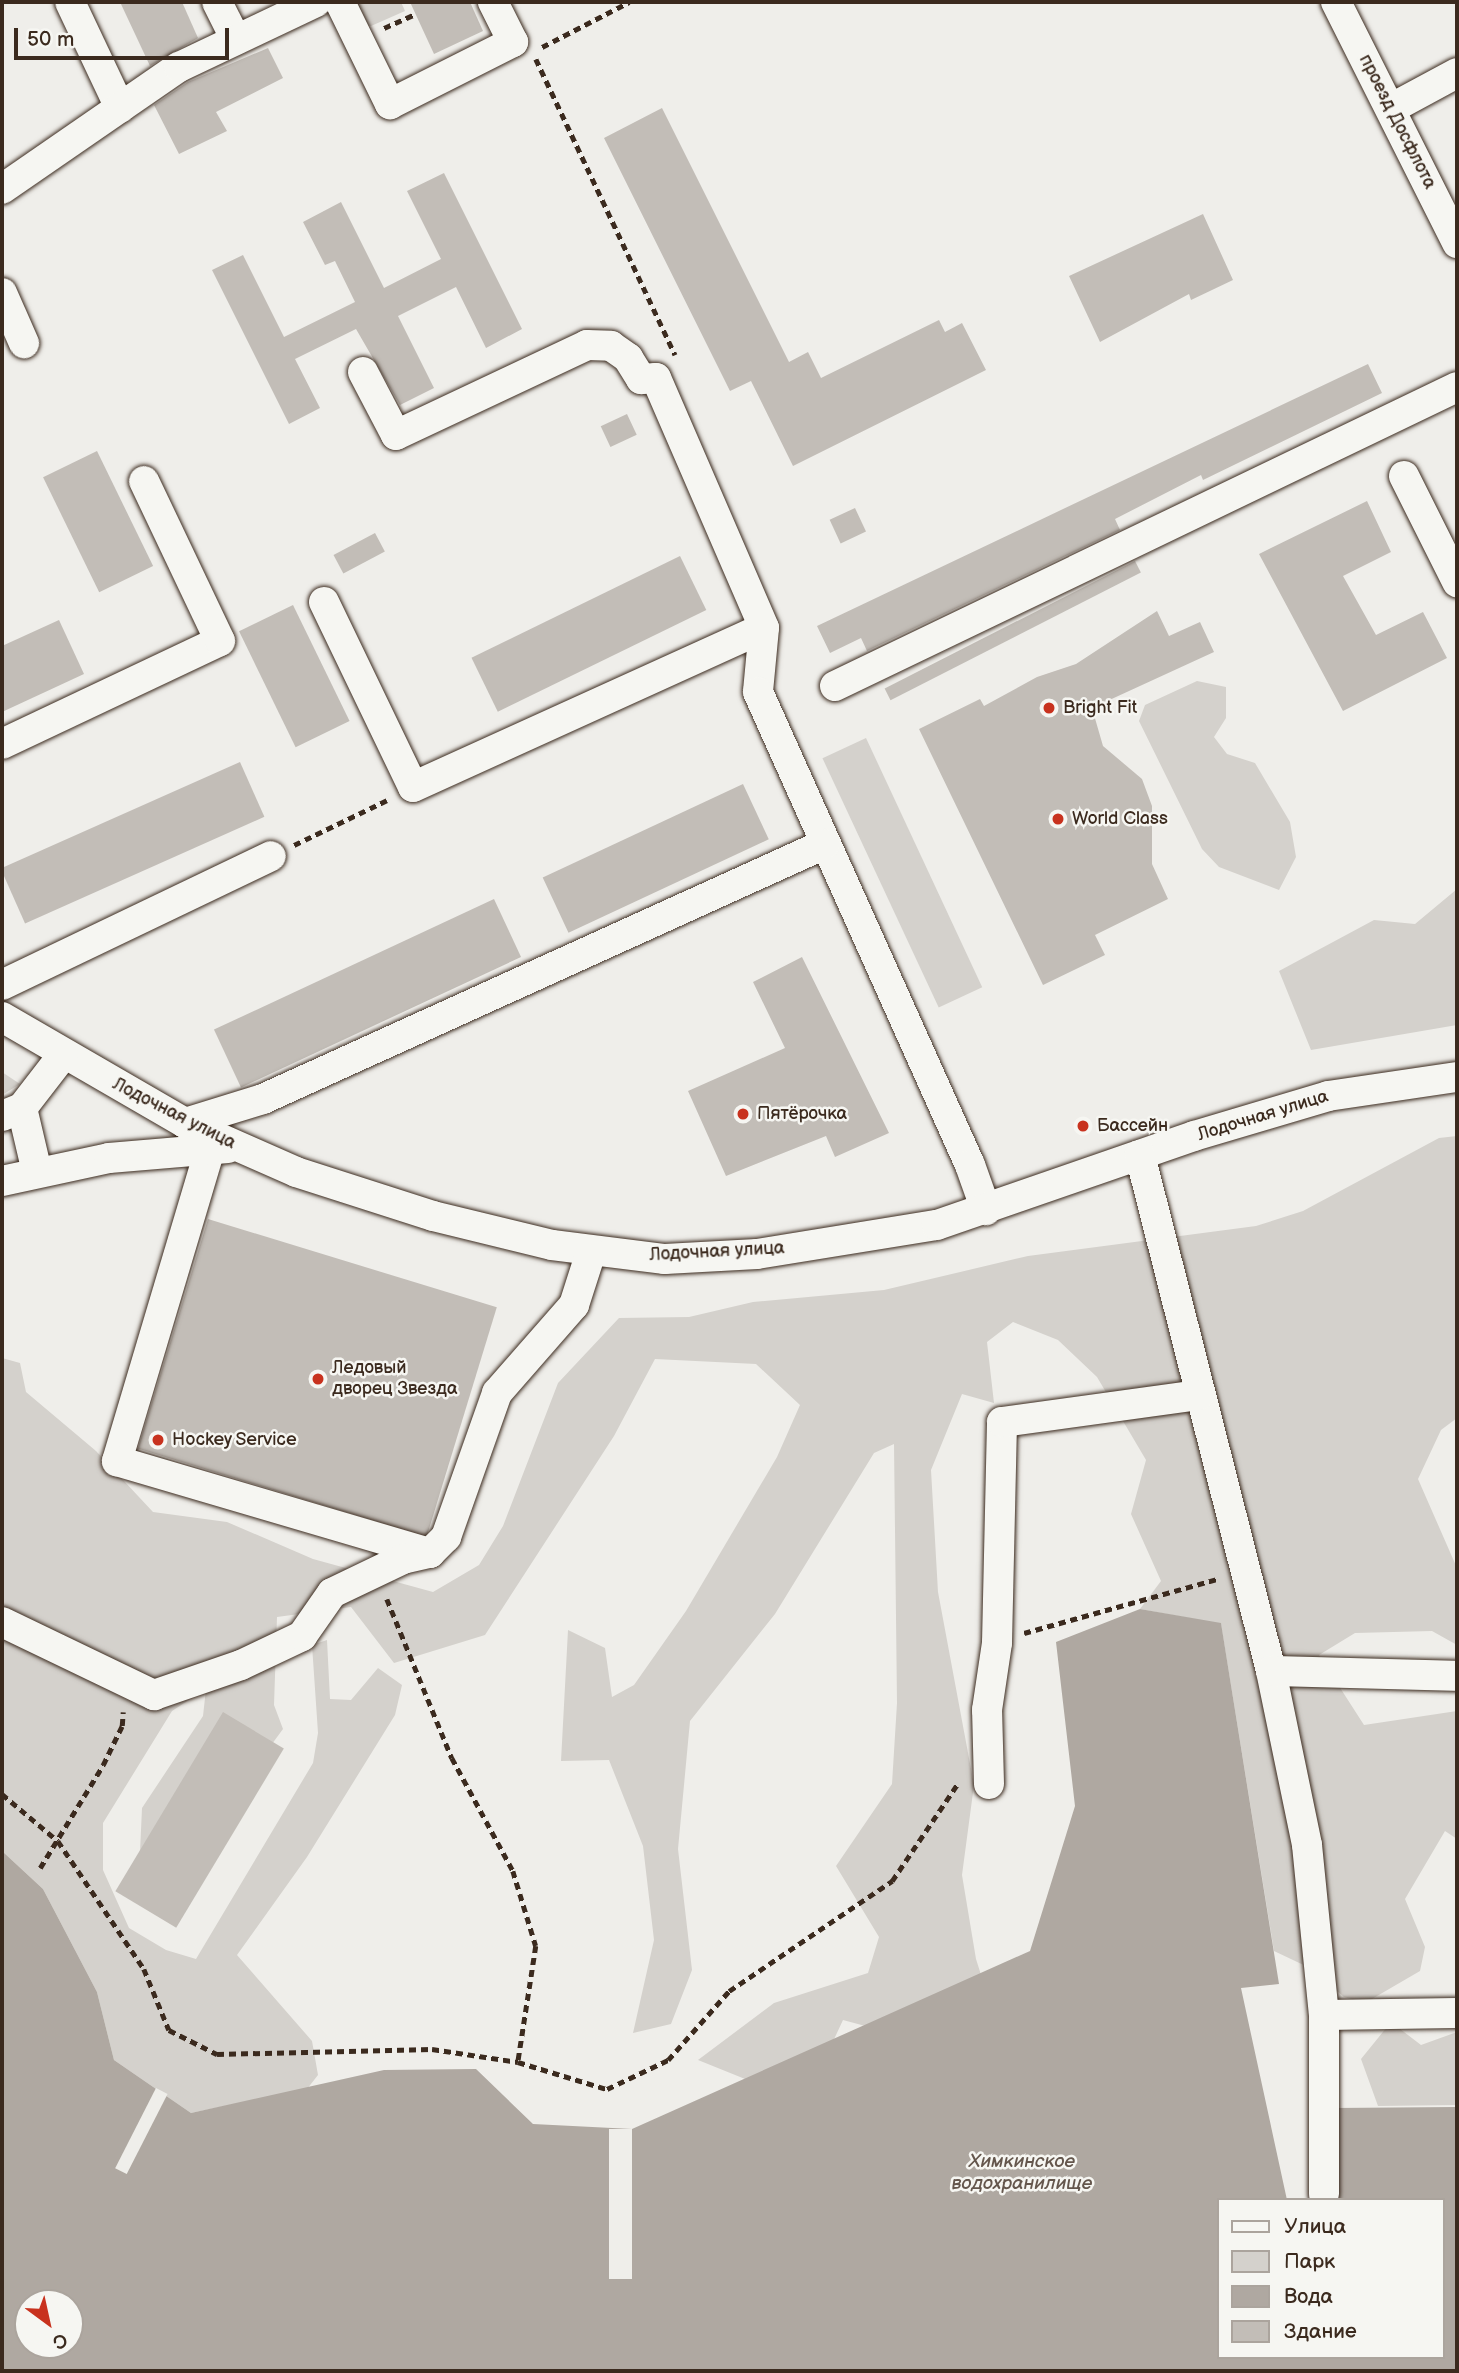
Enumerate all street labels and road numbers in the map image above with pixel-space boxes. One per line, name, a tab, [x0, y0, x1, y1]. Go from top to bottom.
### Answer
street label: проезд Досфлота	[1354, 51, 1440, 193]
street label: Лодочная улица	[109, 1074, 239, 1154]
street label: Лодочная улица	[1195, 1086, 1331, 1146]
street label: Лодочная улица	[649, 1238, 785, 1266]

